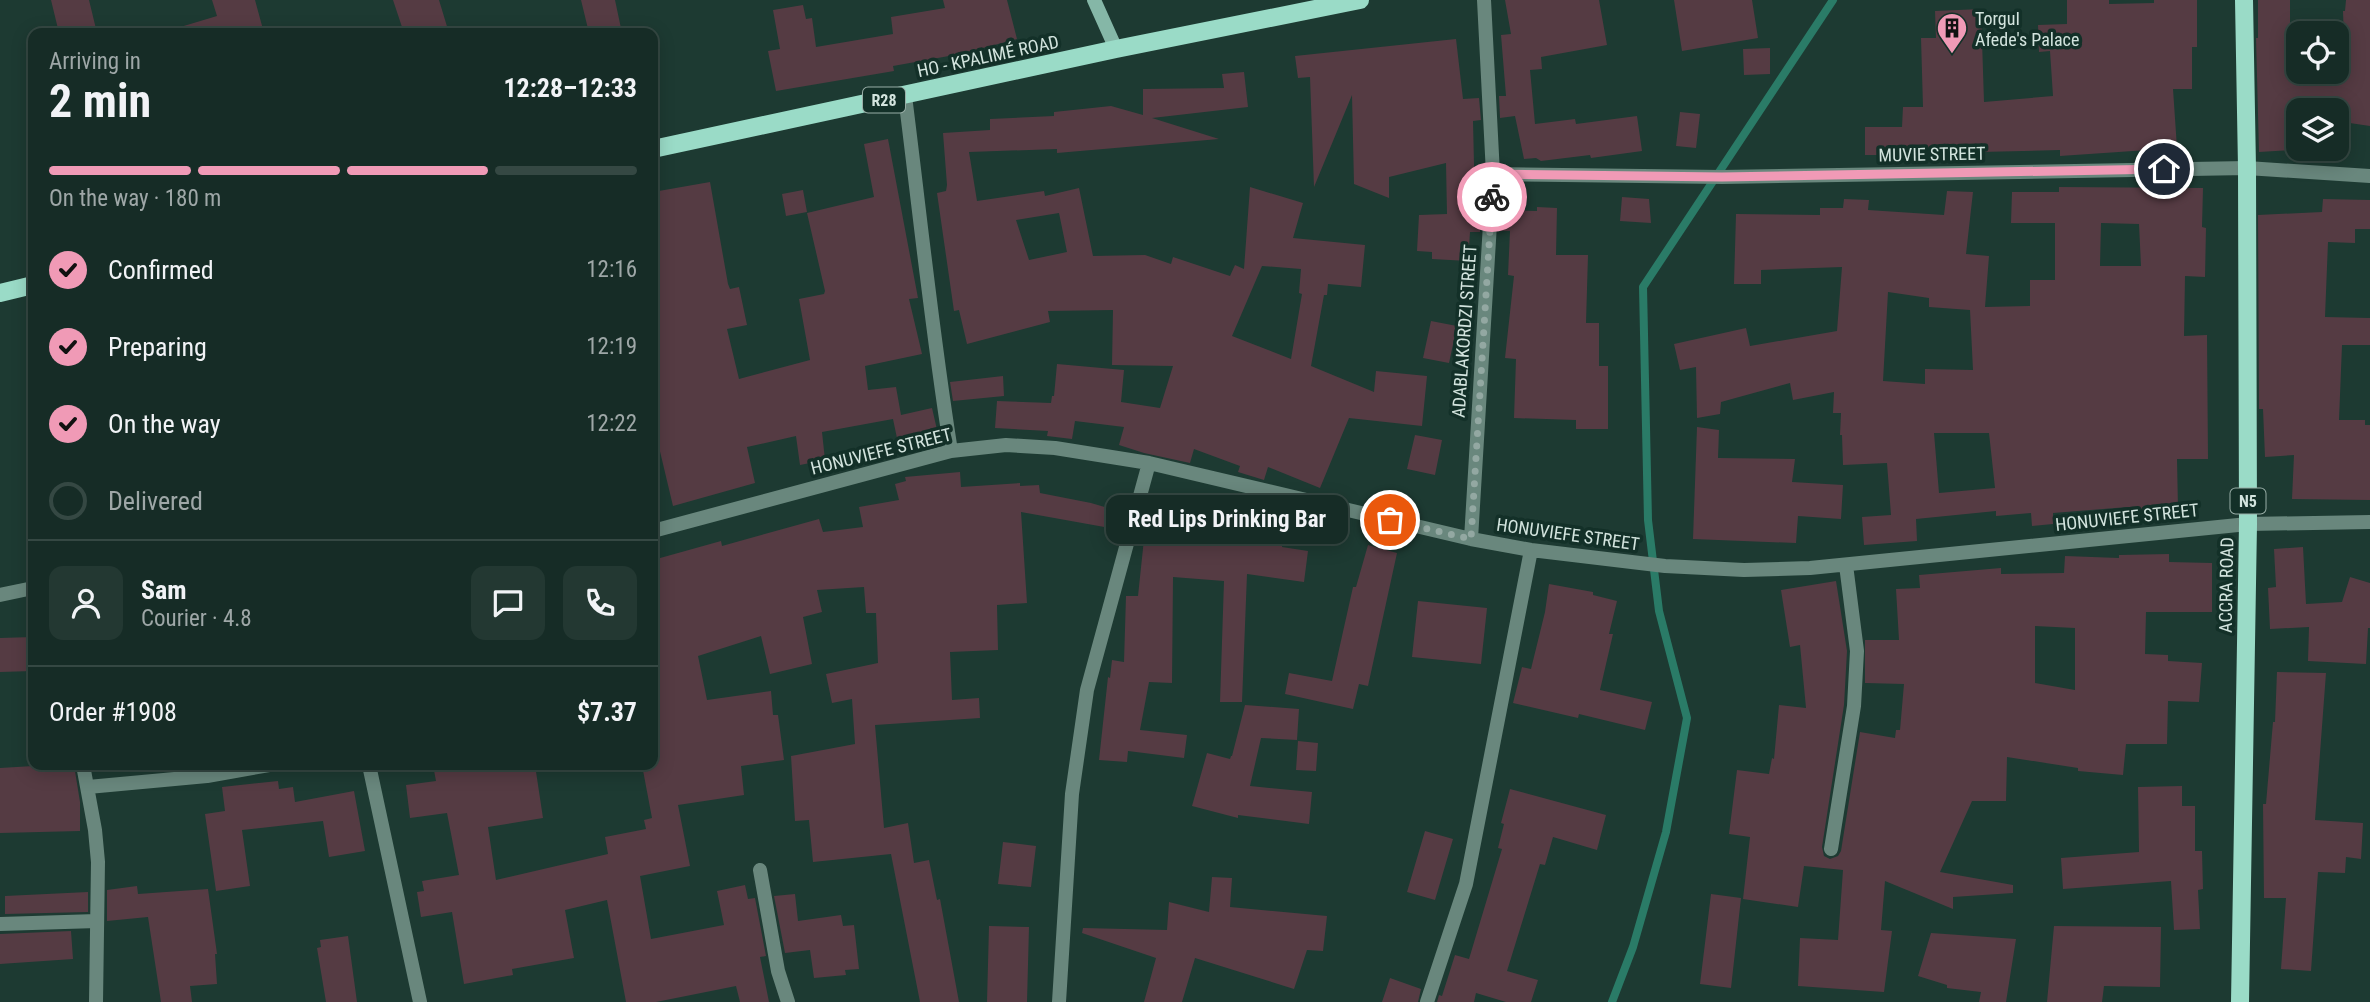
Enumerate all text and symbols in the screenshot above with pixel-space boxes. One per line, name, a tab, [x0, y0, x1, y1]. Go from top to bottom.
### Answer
place label: TorguI Afede's Palace	[1975, 8, 2079, 50]
building icon: TorguI Afede's Palace	[1935, 11, 1969, 55]
map controls	[2286, 21, 2349, 161]
button: locate	[2286, 21, 2349, 84]
street label: HO - KPALIMÉ ROAD	[915, 31, 1061, 81]
text: Arriving in	[49, 48, 141, 75]
text: 12:28–12:33	[503, 73, 637, 103]
text: 2 min	[49, 74, 151, 128]
road number: R28	[863, 88, 905, 113]
button: layers	[2286, 98, 2349, 161]
pin	[2134, 139, 2194, 199]
street label: MUVIE STREET	[1878, 143, 1986, 165]
icon: home	[2145, 150, 2183, 188]
courier	[1457, 162, 1527, 232]
icon: bike	[1473, 178, 1511, 216]
text: On the way · 180 m	[49, 185, 221, 212]
street label: ADABLAKORDZI STREET	[1447, 244, 1481, 418]
icon: check	[49, 251, 87, 289]
text: Confirmed	[108, 255, 214, 285]
text: 12:16	[586, 256, 637, 283]
icon: check	[49, 328, 87, 366]
text: Preparing	[108, 332, 207, 362]
text: 12:19	[586, 333, 637, 360]
icon: check	[49, 405, 87, 443]
text: On the way	[108, 409, 221, 439]
text: 12:22	[586, 410, 637, 437]
street label: HONUVIEFE STREET	[808, 423, 954, 479]
text: Delivered	[108, 486, 203, 516]
road number: N5	[2230, 488, 2266, 514]
pin	[1360, 490, 1420, 550]
callout: Red Lips Drinking Bar	[1106, 496, 1348, 544]
street label: HONUVIEFE STREET	[2054, 499, 2200, 535]
icon: bag	[1371, 501, 1409, 539]
text: Red Lips Drinking Bar	[1128, 506, 1326, 533]
street label: HONUVIEFE STREET	[1495, 514, 1641, 554]
street label: ACCRA ROAD	[2215, 537, 2237, 633]
button: person	[49, 566, 123, 640]
button: chat	[471, 566, 545, 640]
button: phone	[563, 566, 637, 640]
text: Sam	[141, 575, 187, 605]
text: Courier · 4.8	[141, 605, 252, 632]
text: Order #1908	[49, 697, 177, 727]
text: $7.37	[577, 697, 637, 727]

